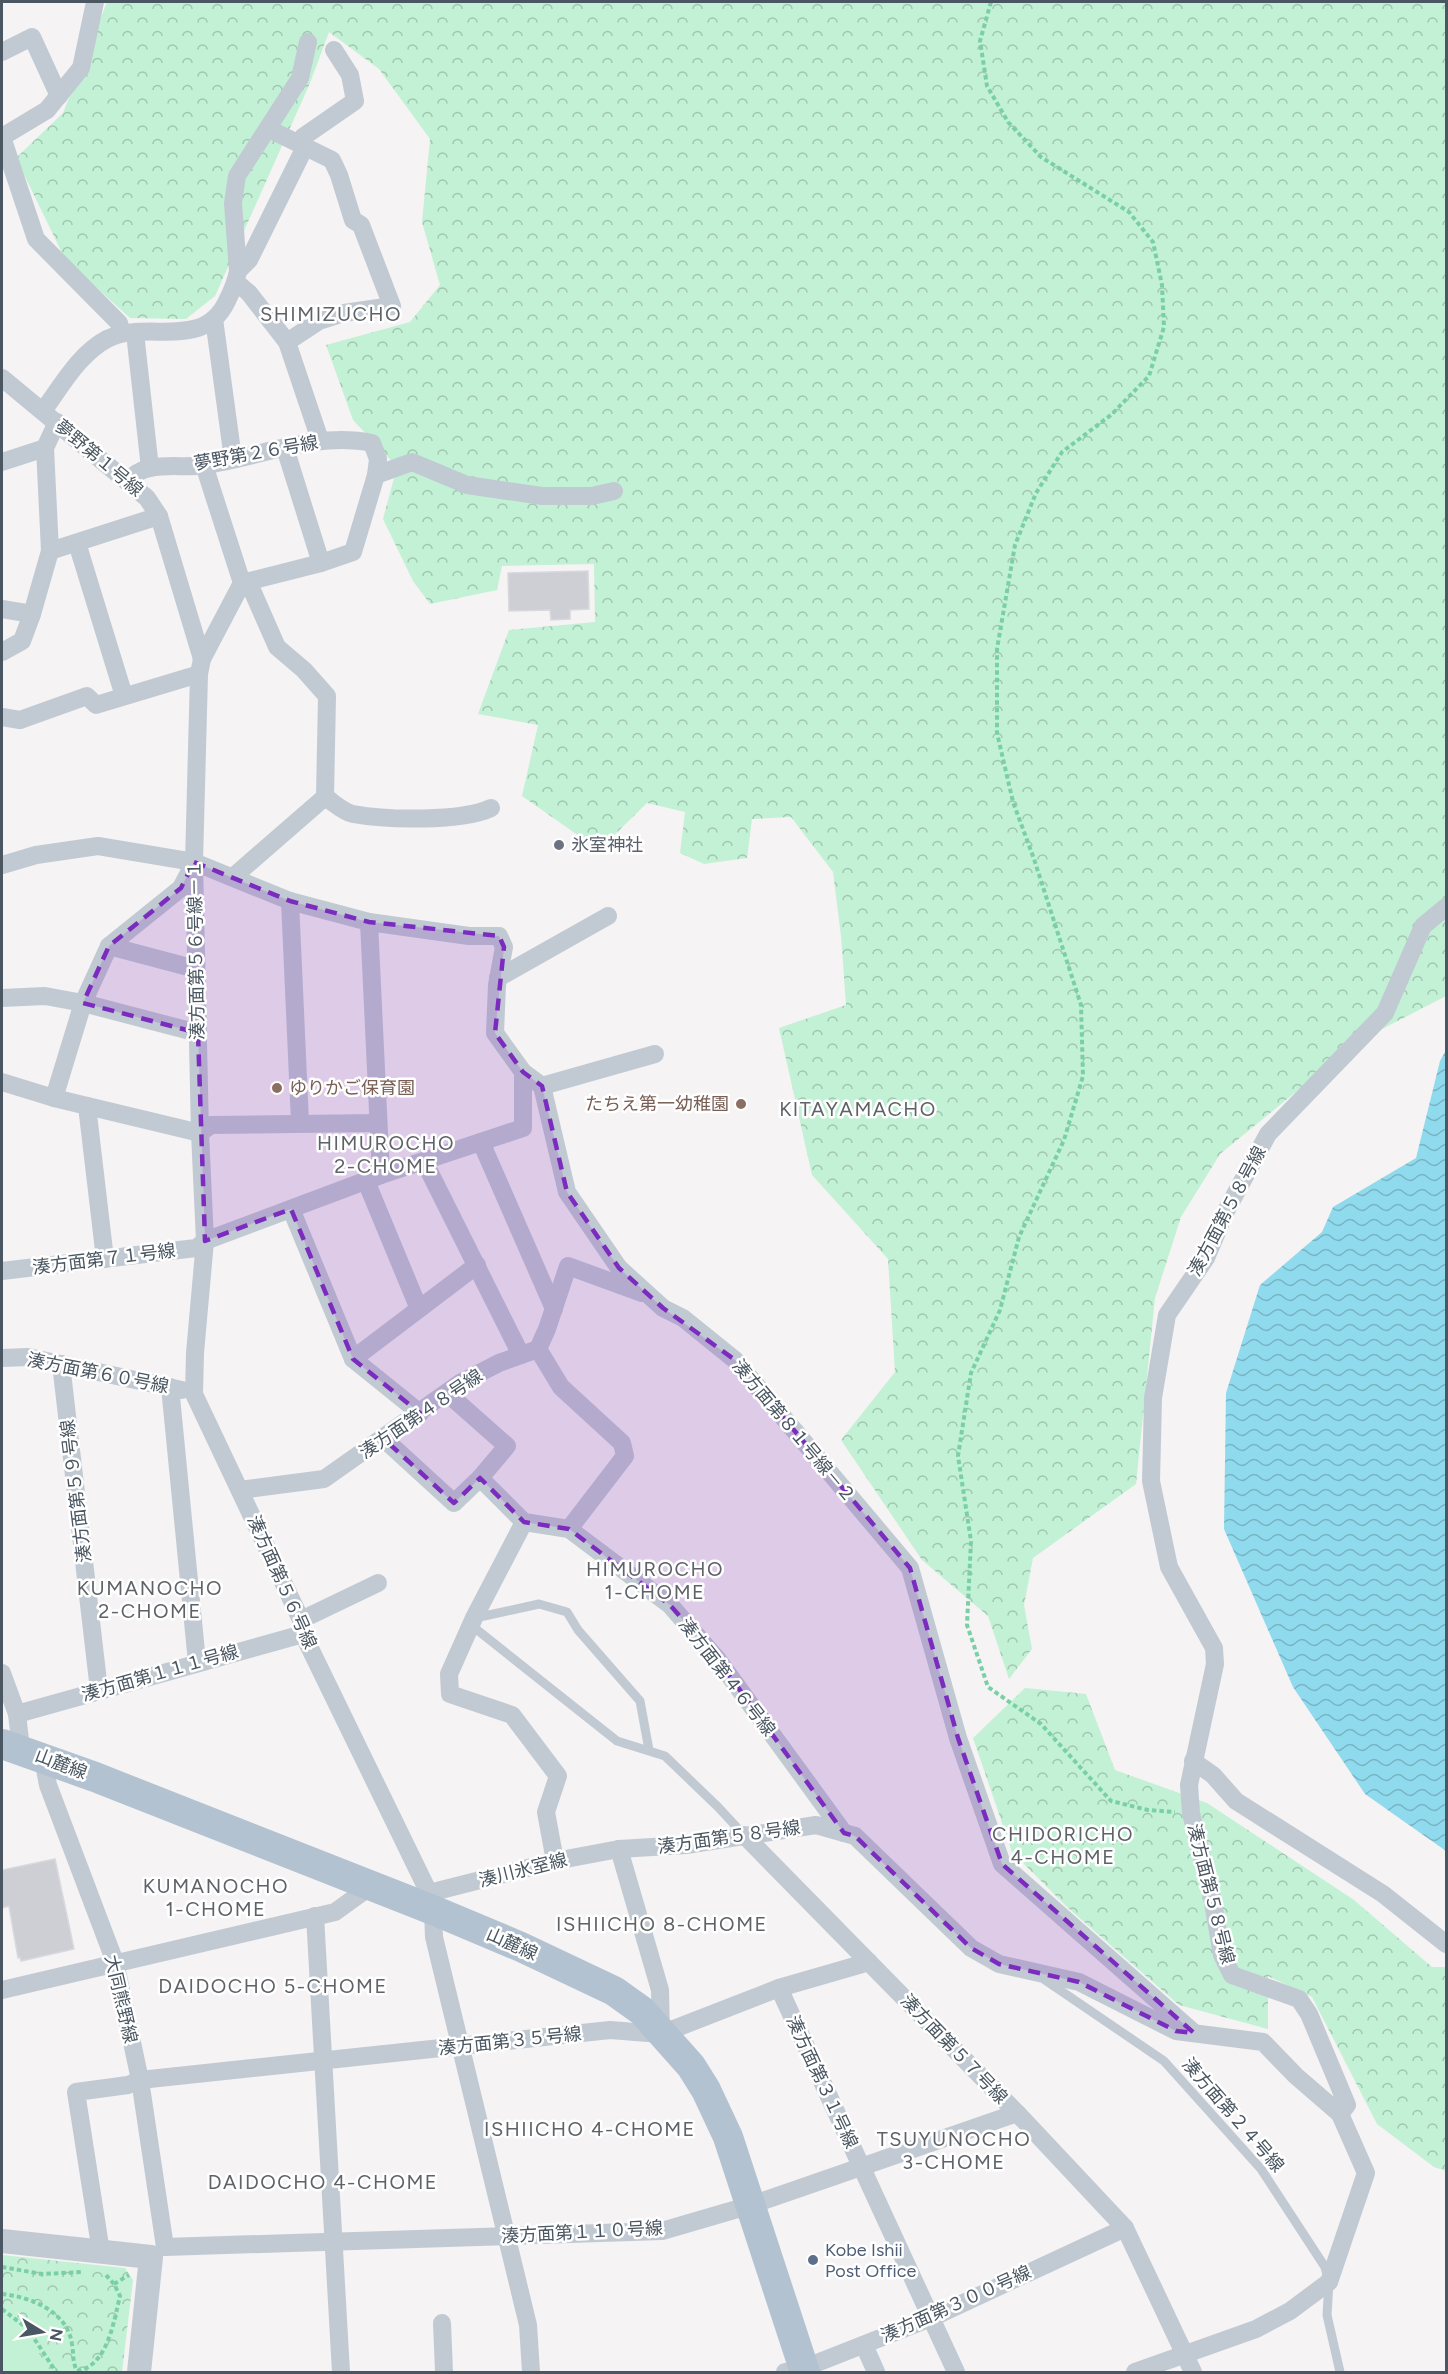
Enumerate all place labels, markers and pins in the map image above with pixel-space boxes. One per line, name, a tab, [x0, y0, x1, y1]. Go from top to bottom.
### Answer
place label: 氷室神社	[571, 834, 643, 856]
marker: 氷室神社	[552, 838, 566, 852]
place label: ゆりかご保育園	[289, 1077, 415, 1099]
marker: ゆりかご保育園	[270, 1081, 284, 1095]
place label: たちえ第一幼稚園	[585, 1093, 729, 1115]
marker: たちえ第一幼稚園	[734, 1097, 748, 1111]
place label: Kobe Ishii Post Office	[825, 2239, 916, 2282]
marker: Kobe Ishii Post Office	[806, 2253, 820, 2267]

